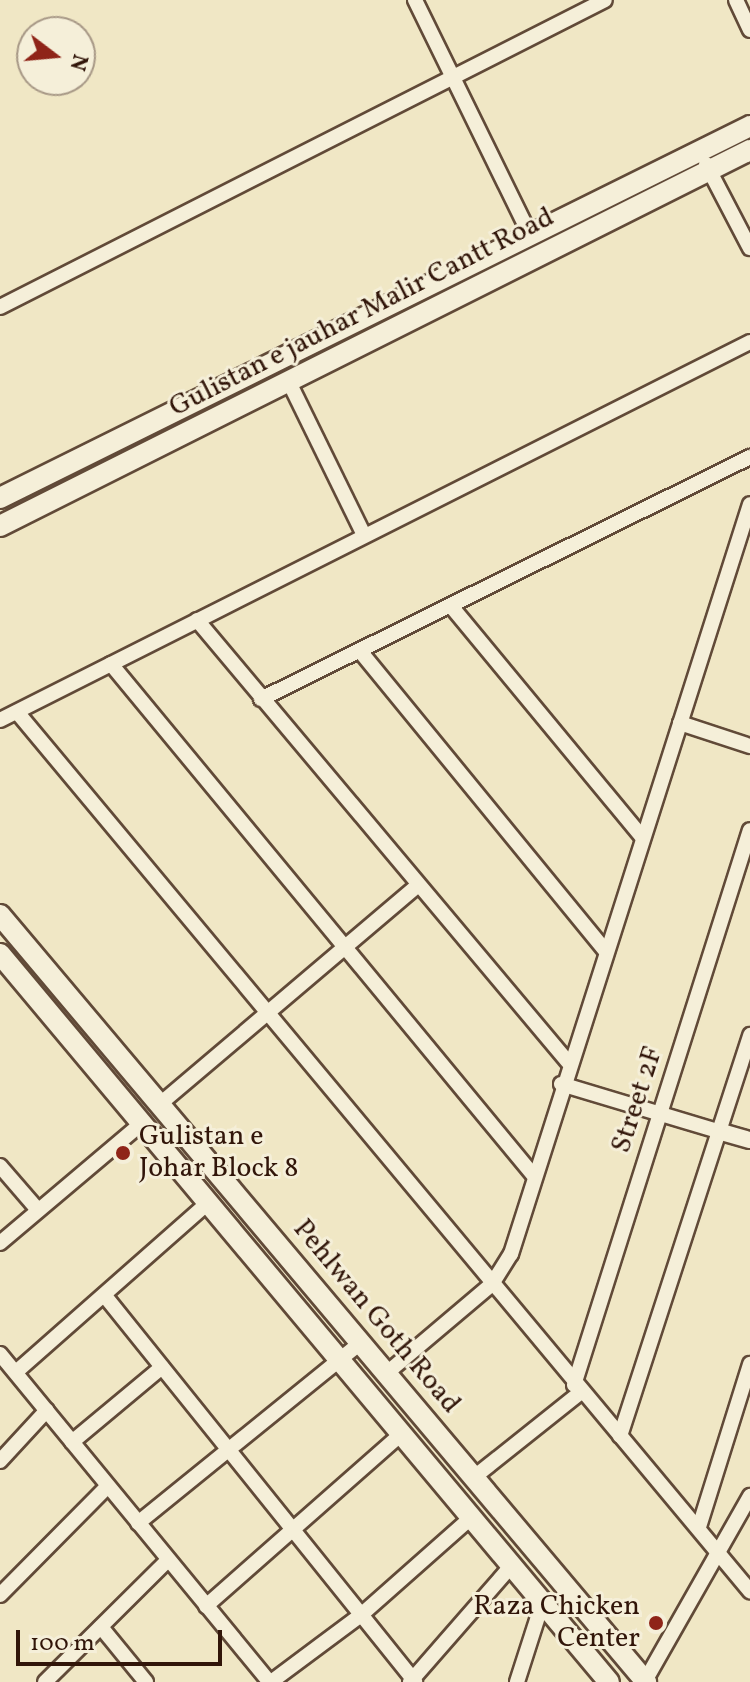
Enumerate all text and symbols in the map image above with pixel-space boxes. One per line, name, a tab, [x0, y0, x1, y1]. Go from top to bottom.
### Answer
north arrow	[16, 16, 96, 96]
text: N	[61, 50, 95, 74]
street label: Gulistan e jauhar Malir Cantt Road	[164, 201, 560, 425]
street label: Street 2F	[605, 1043, 671, 1157]
place label: Gulistan e Johar Block 8	[139, 1120, 298, 1186]
marker: Gulistan e Johar Block 8	[114, 1144, 132, 1162]
street label: Pehlwan Goth Road	[285, 1213, 467, 1421]
place label: Raza Chicken Center	[473, 1590, 640, 1656]
scale bar	[20, 1614, 226, 1664]
marker: Raza Chicken Center	[647, 1614, 665, 1632]
text: 100 m	[30, 1627, 95, 1661]

